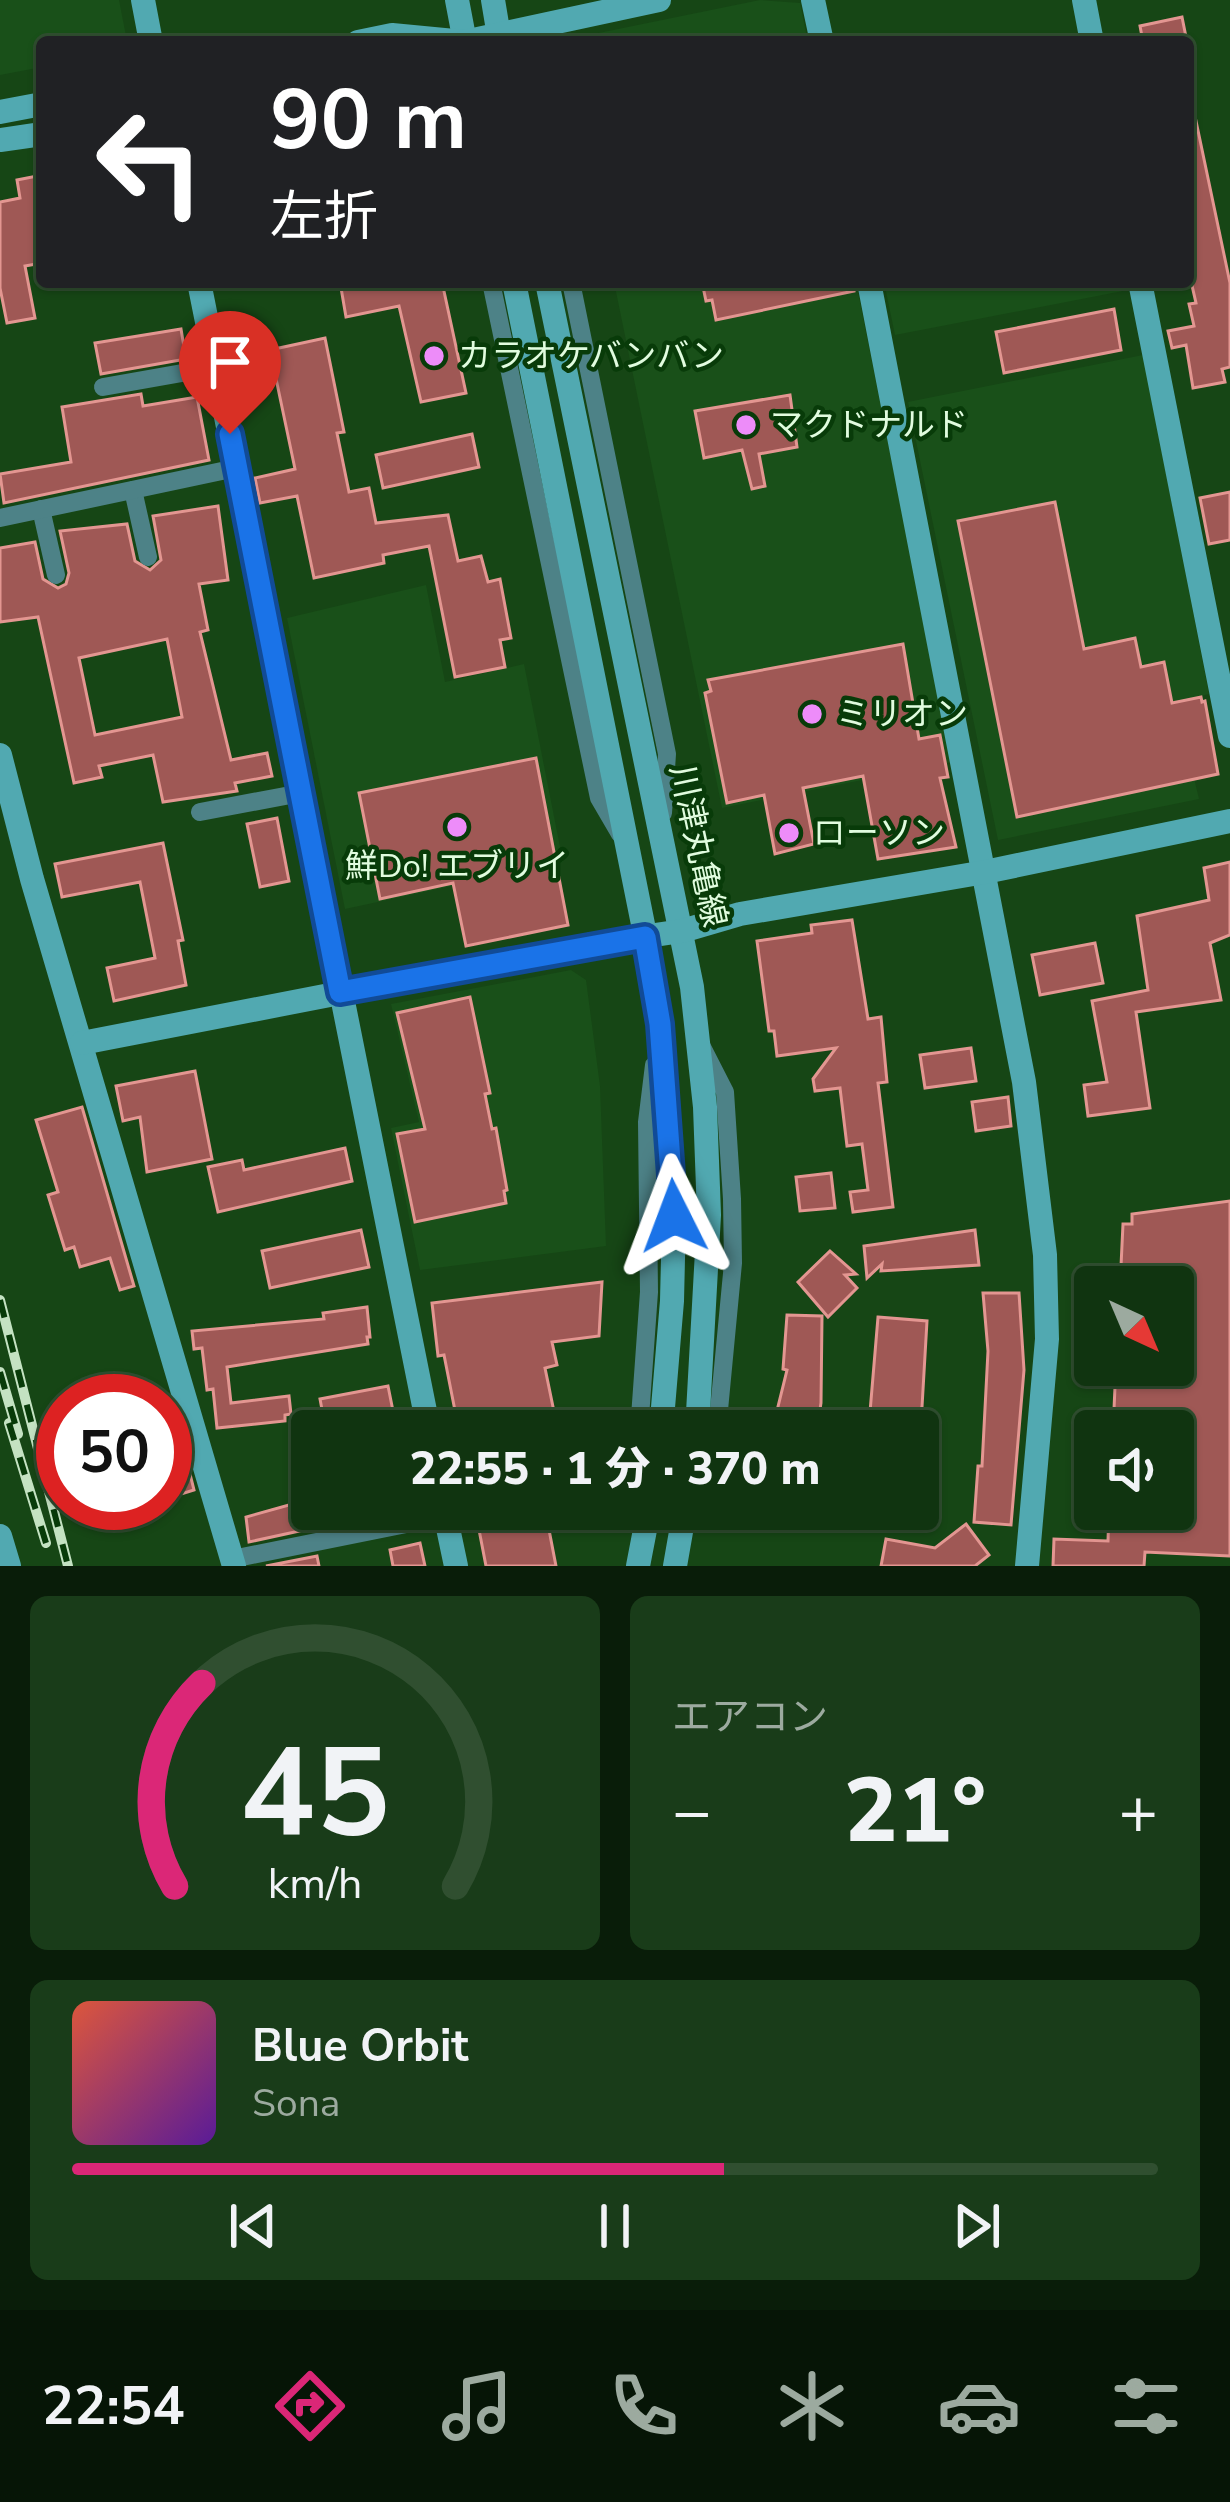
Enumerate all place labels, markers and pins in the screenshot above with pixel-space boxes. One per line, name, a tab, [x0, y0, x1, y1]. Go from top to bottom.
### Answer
pin	[179, 311, 281, 434]
place label: カラオケバンバン	[458, 334, 724, 379]
marker: カラオケバンバン	[421, 343, 447, 369]
place label: マクドナルド	[770, 403, 968, 448]
marker: マクドナルド	[733, 412, 759, 438]
place label: ミリオン	[836, 692, 968, 737]
marker: ミリオン	[799, 701, 825, 727]
place label: ローソン	[813, 811, 945, 856]
marker: 鮮Do! エブリイ	[444, 814, 470, 840]
marker: ローソン	[776, 820, 802, 846]
place label: 鮮Do! エブリイ	[345, 844, 569, 889]

